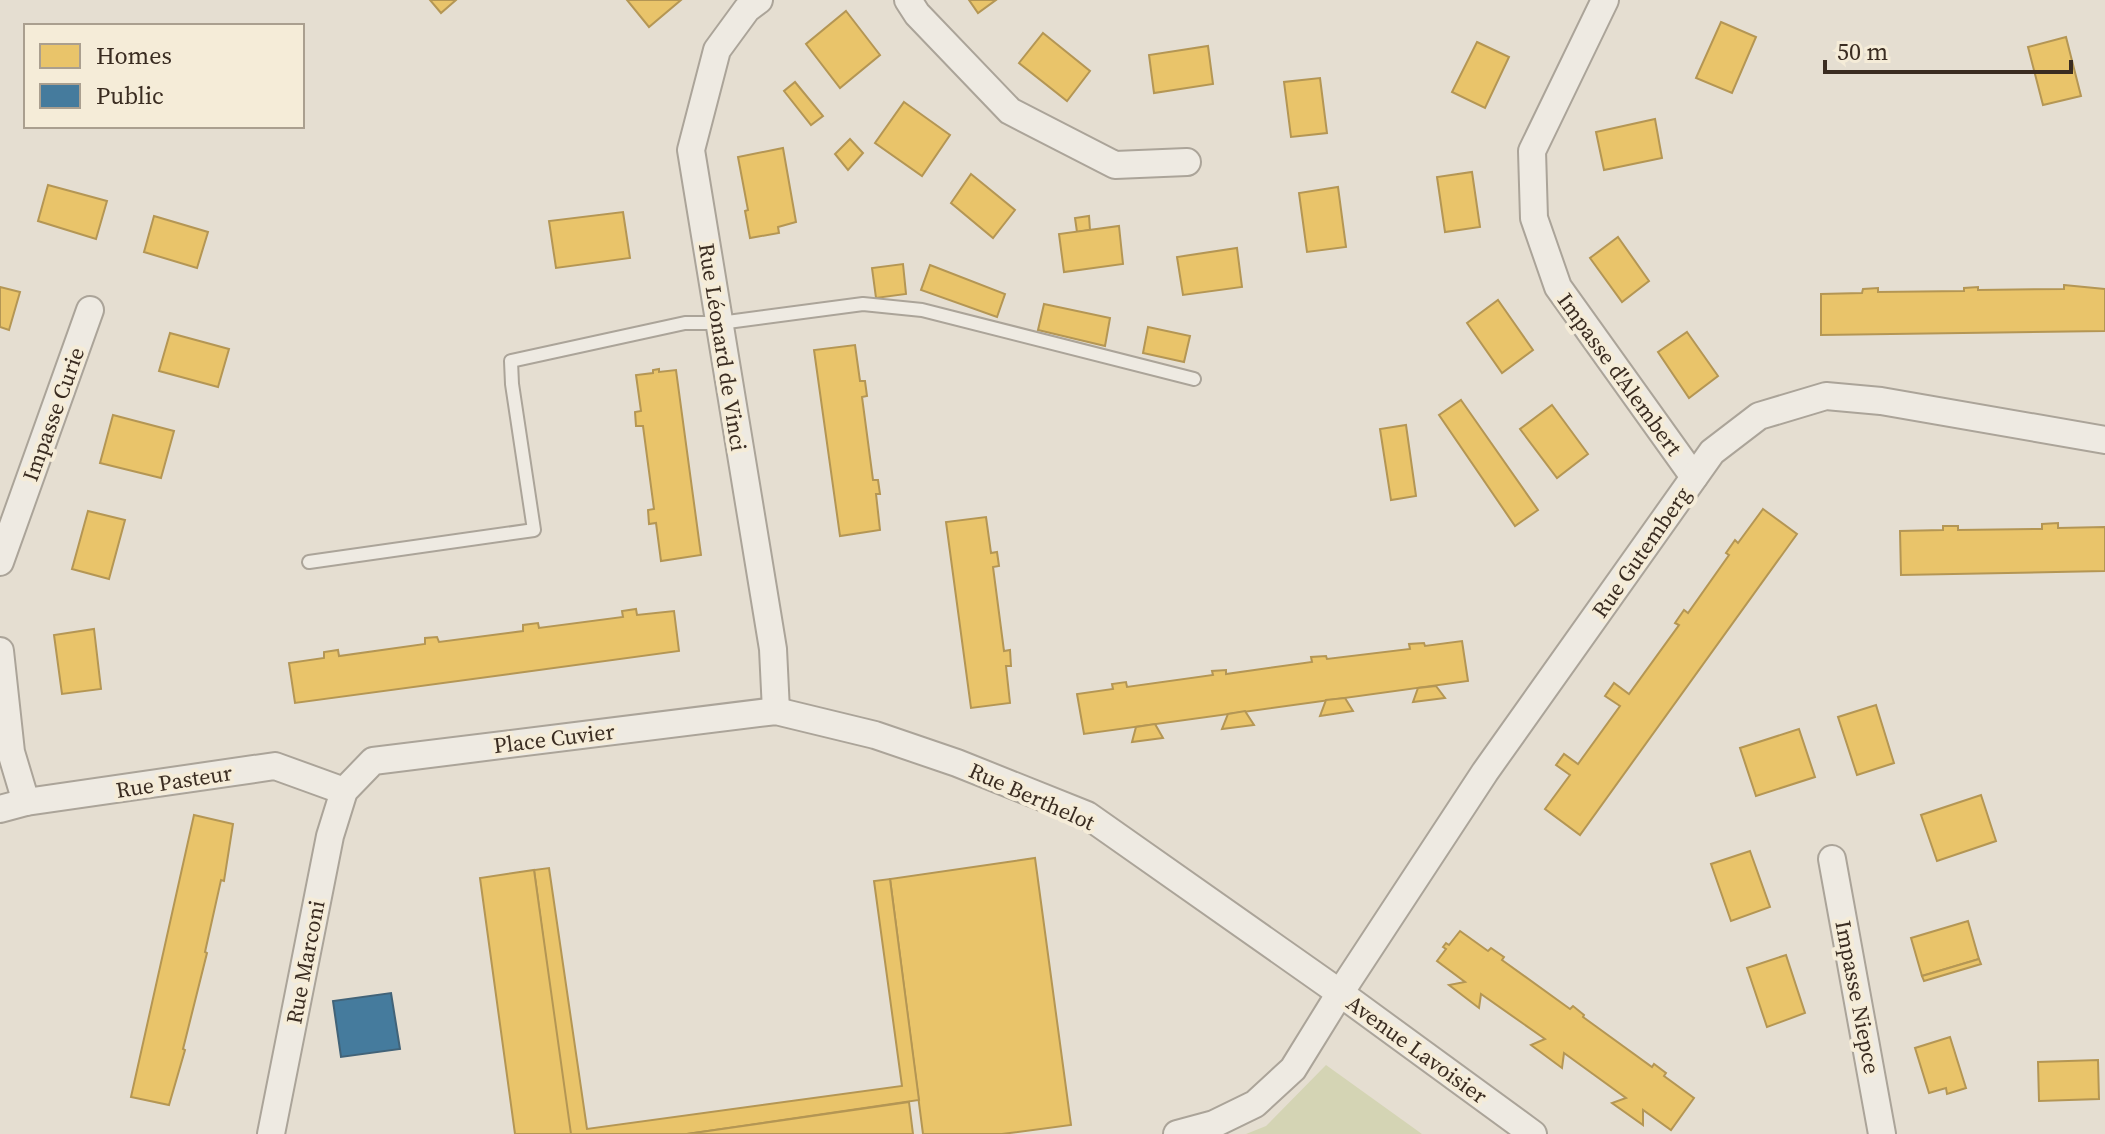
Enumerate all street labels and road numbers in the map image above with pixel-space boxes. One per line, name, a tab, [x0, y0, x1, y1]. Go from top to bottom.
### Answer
street label: Rue Léonard de Vinci	[692, 241, 754, 453]
street label: Impasse d'Alembert	[1551, 287, 1690, 462]
street label: Impasse Curie	[15, 343, 91, 485]
street label: Rue Gutemberg	[1585, 481, 1697, 623]
street label: Place Cuvier	[492, 716, 617, 760]
street label: Rue Berthelot	[964, 755, 1100, 837]
street label: Rue Pasteur	[114, 757, 235, 805]
street label: Rue Marconi	[278, 898, 332, 1026]
street label: Impasse Niepce	[1828, 918, 1888, 1076]
street label: Avenue Lavoisier	[1341, 988, 1494, 1111]

